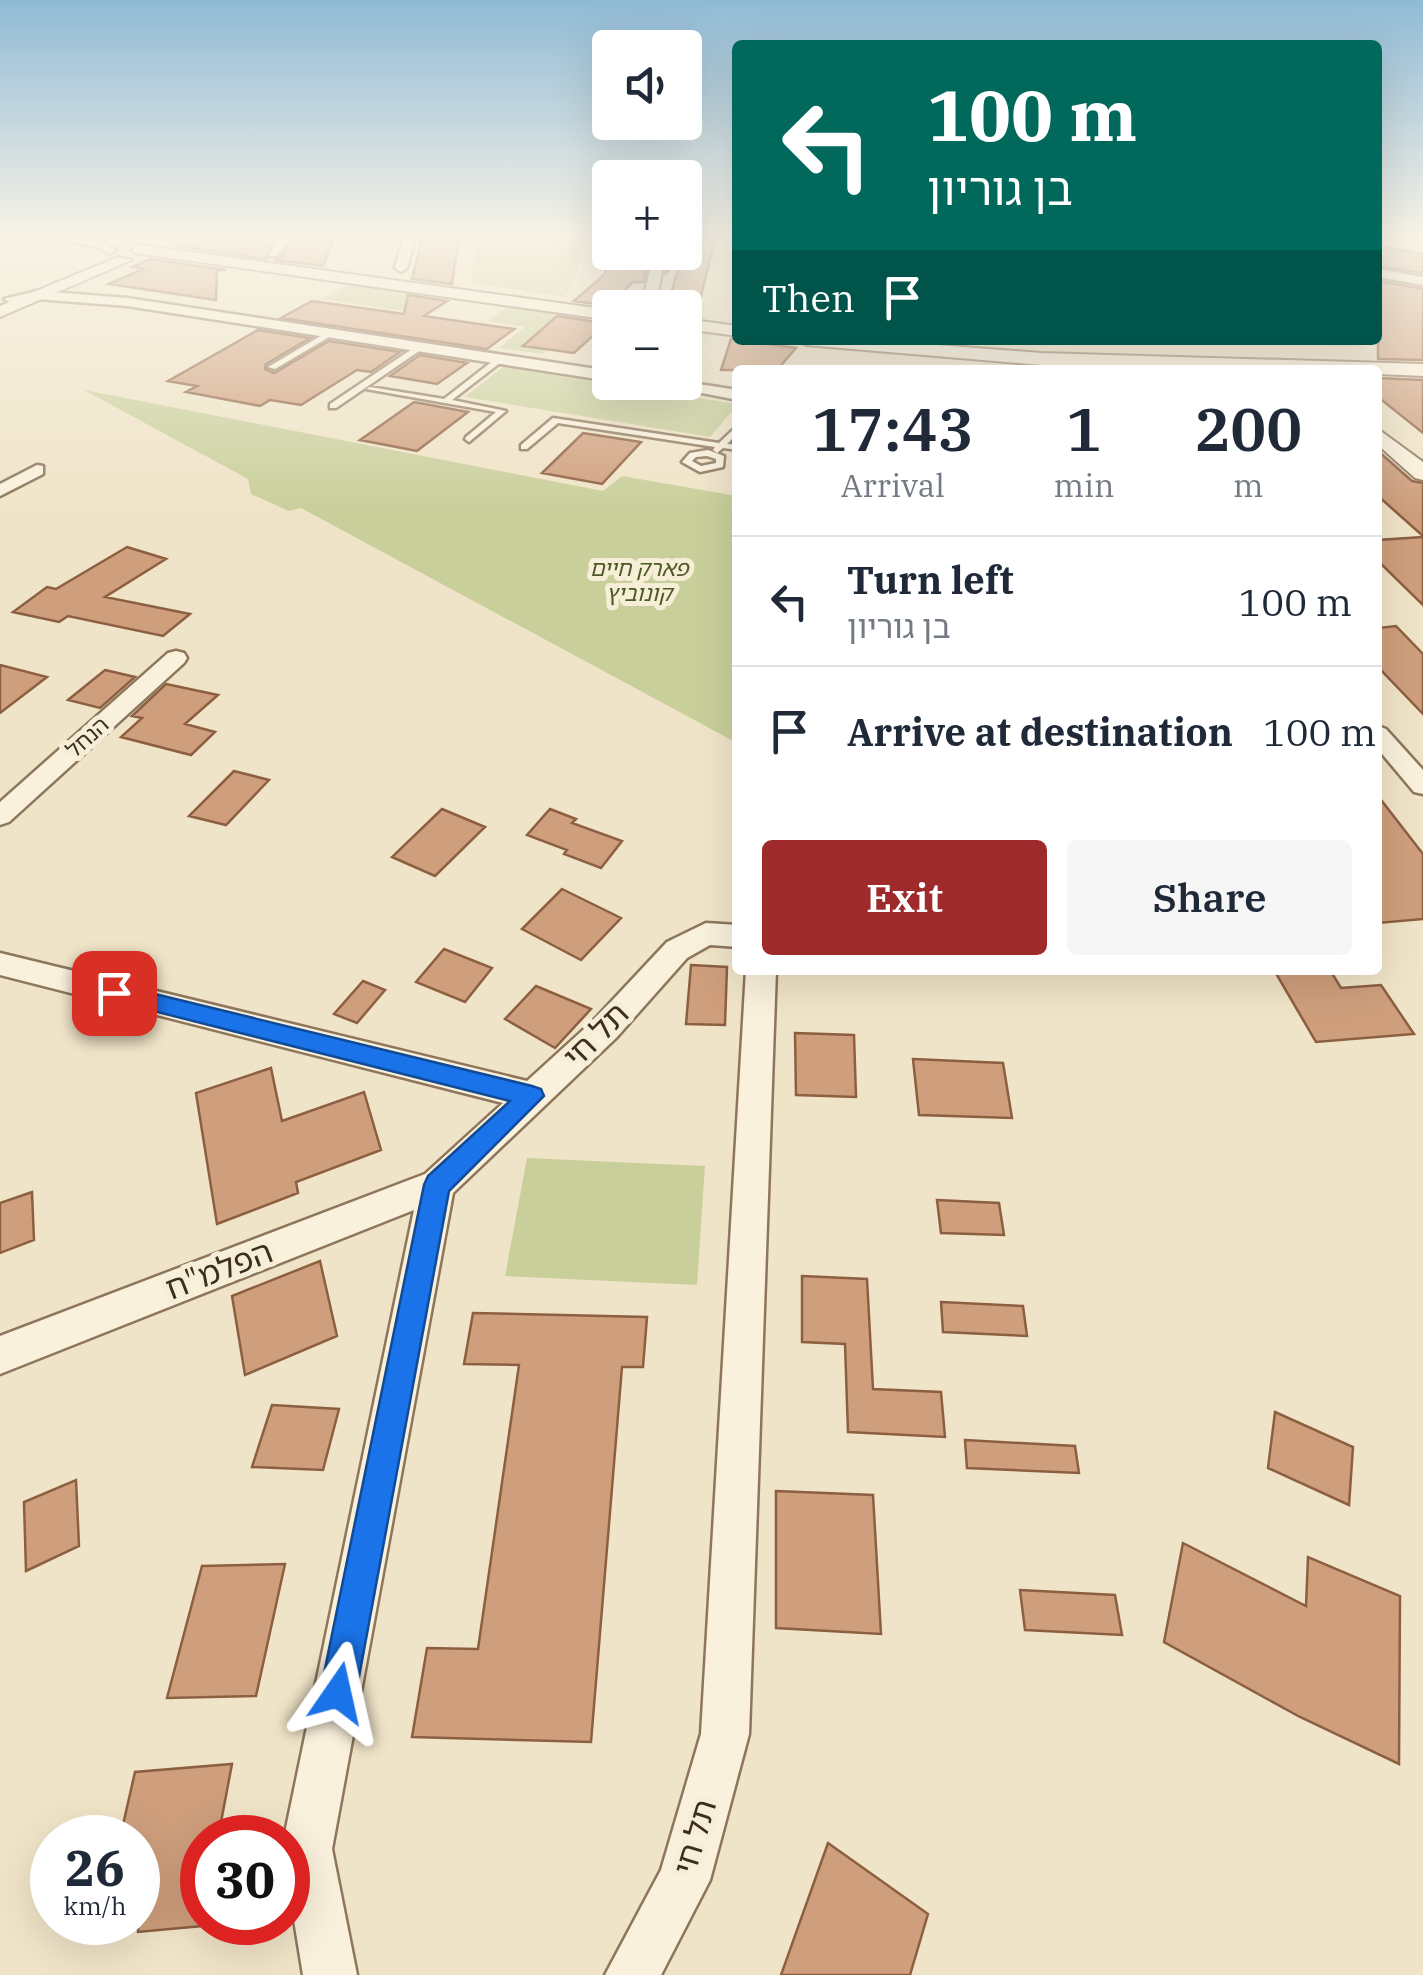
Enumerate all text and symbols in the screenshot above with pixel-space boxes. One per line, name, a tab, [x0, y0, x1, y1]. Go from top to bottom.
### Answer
map controls	[592, 30, 702, 400]
button: sound	[592, 30, 702, 140]
text: 100 m	[927, 69, 1137, 160]
icon: left	[762, 80, 892, 210]
text: בן גוריון	[927, 159, 1073, 217]
button: +	[592, 160, 702, 270]
icon: arrive	[875, 270, 930, 325]
text: Then	[762, 273, 855, 322]
button: −	[592, 290, 702, 400]
text: 17:43	[812, 389, 974, 468]
text: 1	[1066, 389, 1102, 468]
text: 200	[1194, 389, 1302, 468]
text: Arrival	[841, 464, 945, 506]
text: min	[1053, 464, 1114, 506]
text: m	[1233, 464, 1263, 506]
park label: פארק חיים קונוביץ	[589, 553, 690, 607]
text: Turn left	[847, 555, 1014, 604]
icon: left	[762, 574, 817, 629]
text: 100 m	[1239, 577, 1352, 626]
text: בן גוריון	[847, 605, 951, 647]
icon: arrive	[762, 704, 817, 759]
text: Arrive at destination	[847, 707, 1233, 756]
text: 100 m	[1263, 707, 1376, 756]
street label: הנחל	[59, 710, 114, 764]
button: Exit	[762, 840, 1047, 955]
button: Share	[1067, 840, 1352, 955]
pin	[72, 951, 157, 1036]
icon: arrive	[87, 966, 142, 1021]
street label: תל חי	[553, 992, 637, 1076]
street label: הפלמ"ח	[159, 1230, 278, 1309]
position arrow	[286, 1641, 390, 1745]
street label: תל חי	[663, 1794, 725, 1879]
speed limit sign: 30	[180, 1815, 310, 1945]
text: 26	[65, 1835, 125, 1900]
text: km/h	[63, 1889, 127, 1922]

